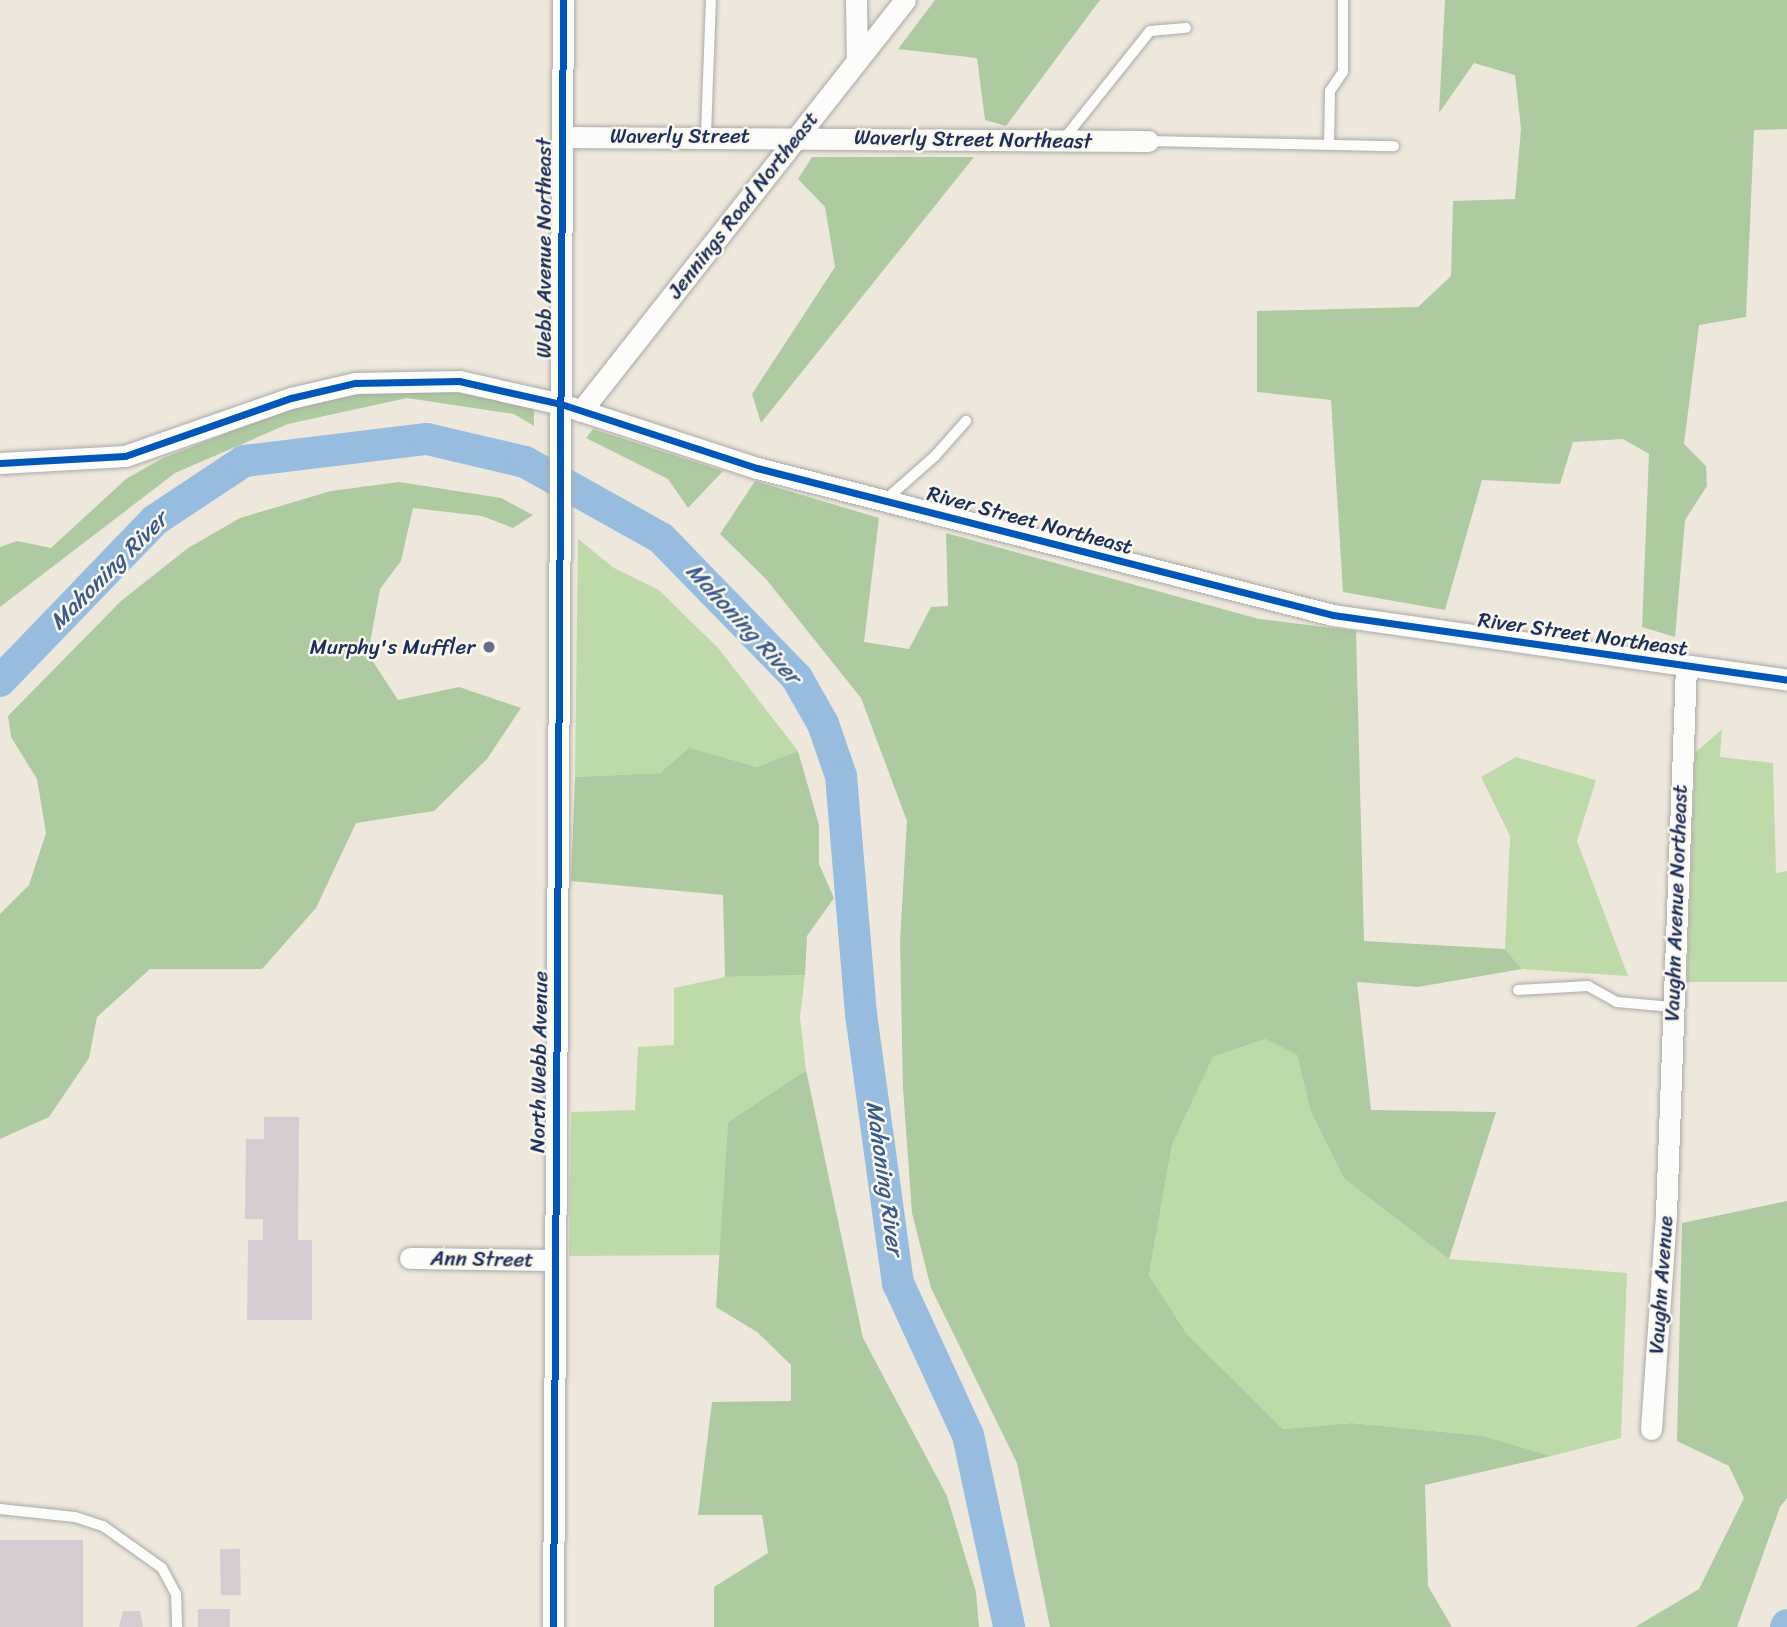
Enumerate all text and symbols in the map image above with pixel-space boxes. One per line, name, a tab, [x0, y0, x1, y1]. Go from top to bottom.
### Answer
street label: Jennings Road Northeast	[662, 106, 824, 304]
street label: Waverly Street	[610, 123, 750, 149]
street label: Waverly Street Northeast	[853, 124, 1093, 154]
street label: Webb Avenue Northeast	[531, 137, 557, 359]
street label: River Street Northeast	[923, 480, 1137, 560]
water label: Mahoning River	[44, 506, 174, 636]
water label: Mahoning River	[680, 558, 806, 690]
street label: River Street Northeast	[1475, 607, 1691, 661]
place label: Murphy's Muffler	[310, 634, 475, 660]
marker: Murphy's Muffler	[481, 639, 497, 655]
street label: Vaughn Avenue Northeast	[1659, 784, 1693, 1022]
street label: North Webb Avenue	[525, 971, 553, 1153]
water label: Mahoning River	[860, 1099, 908, 1257]
street label: Vaughn Avenue	[1644, 1215, 1678, 1355]
street label: Ann Street	[430, 1246, 534, 1272]

